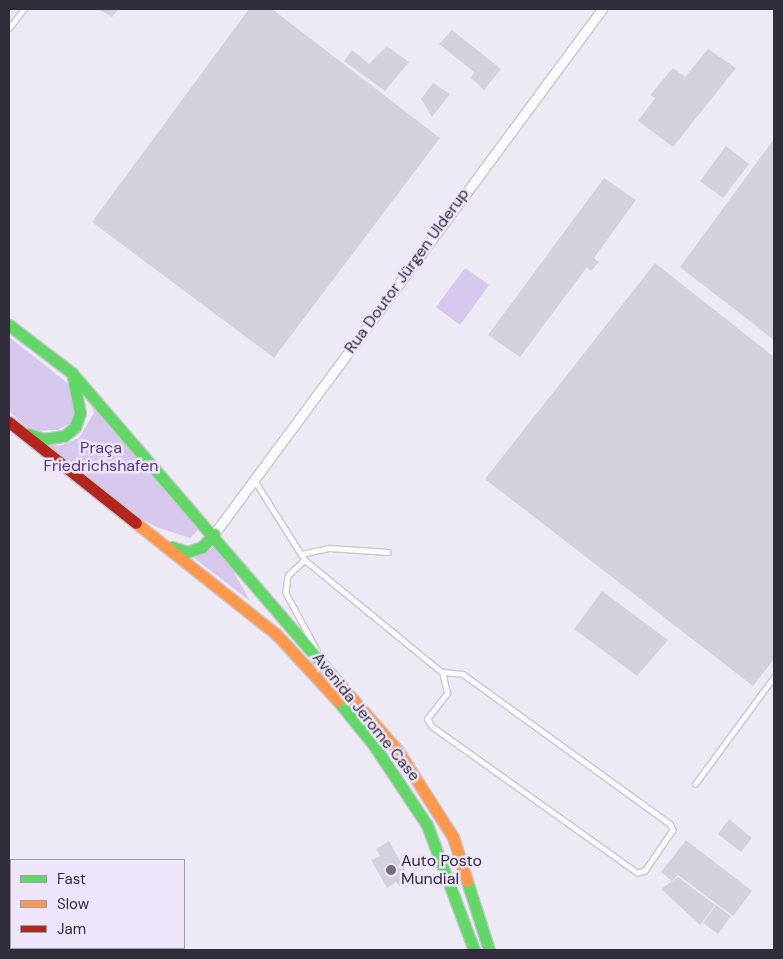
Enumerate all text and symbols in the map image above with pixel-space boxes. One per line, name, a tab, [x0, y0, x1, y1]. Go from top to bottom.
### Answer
street label: Rua Doutor Jürgen Ulderup	[341, 185, 473, 357]
park label: Praça Friedrichshafen	[44, 438, 158, 476]
street label: Avenida Jerome Case	[308, 649, 424, 785]
place label: Auto Posto Mundial	[401, 851, 482, 889]
legend	[10, 859, 185, 949]
marker: Auto Posto Mundial	[385, 864, 397, 876]
text: Fast	[57, 869, 86, 889]
text: Slow	[57, 894, 89, 914]
text: Jam	[57, 919, 86, 939]

